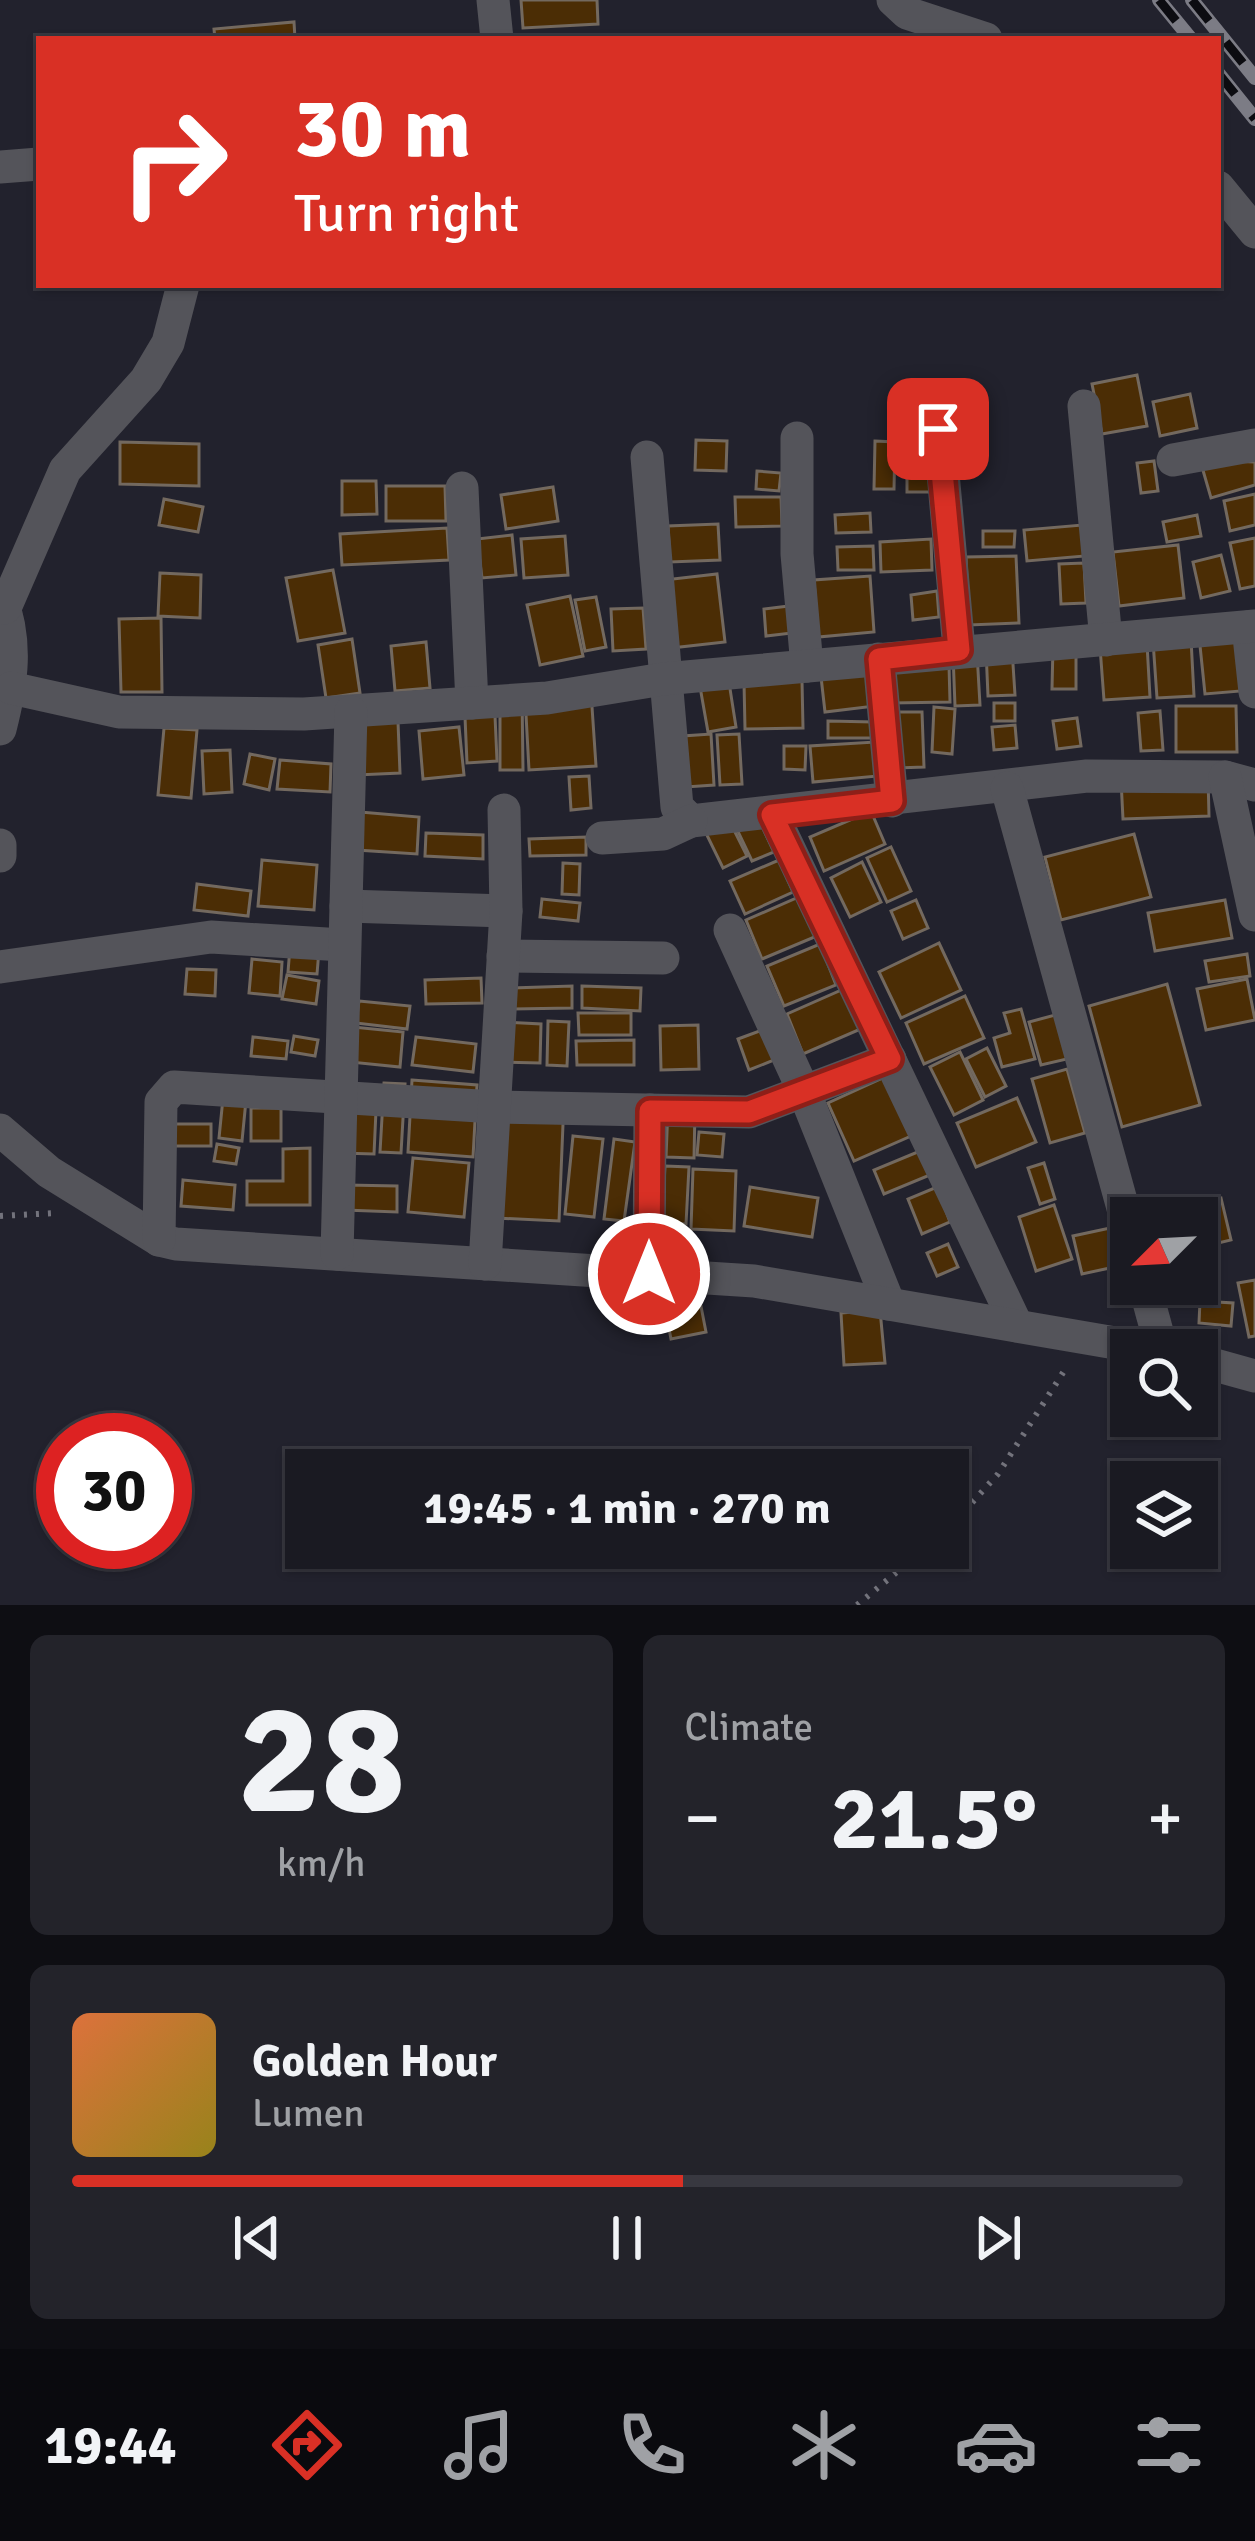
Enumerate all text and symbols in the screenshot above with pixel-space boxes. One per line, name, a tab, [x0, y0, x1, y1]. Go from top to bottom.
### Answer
text: 30 m	[294, 77, 471, 181]
icon: right	[96, 84, 252, 240]
text: Turn right	[294, 180, 519, 247]
pin	[887, 378, 989, 480]
icon: arrive	[905, 396, 971, 462]
north arrow	[1110, 1197, 1218, 1305]
map controls	[1110, 1197, 1218, 1569]
position arrow	[586, 1211, 712, 1337]
button: search	[1110, 1329, 1218, 1437]
speed limit sign: 30	[36, 1413, 192, 1569]
button: layers	[1110, 1461, 1218, 1569]
text: 19:45 · 1 min · 270 m	[423, 1481, 831, 1536]
text: 28	[237, 1664, 405, 1857]
text: Climate	[685, 1703, 813, 1751]
text: 21.5°	[830, 1763, 1038, 1874]
text: −	[685, 1778, 720, 1859]
text: +	[1147, 1778, 1183, 1859]
text: km/h	[277, 1839, 365, 1887]
text: Golden Hour	[252, 2034, 497, 2089]
text: Lumen	[252, 2089, 365, 2137]
icon: previous	[224, 2205, 290, 2271]
icon: pause	[594, 2205, 660, 2271]
icon: next	[965, 2205, 1031, 2271]
icon: directions	[265, 2403, 349, 2487]
icon: music	[437, 2403, 521, 2487]
icon: phone	[610, 2403, 694, 2487]
icon: climate	[782, 2403, 866, 2487]
icon: car	[954, 2403, 1038, 2487]
icon: filters	[1127, 2403, 1211, 2487]
text: 19:44	[44, 2412, 177, 2479]

